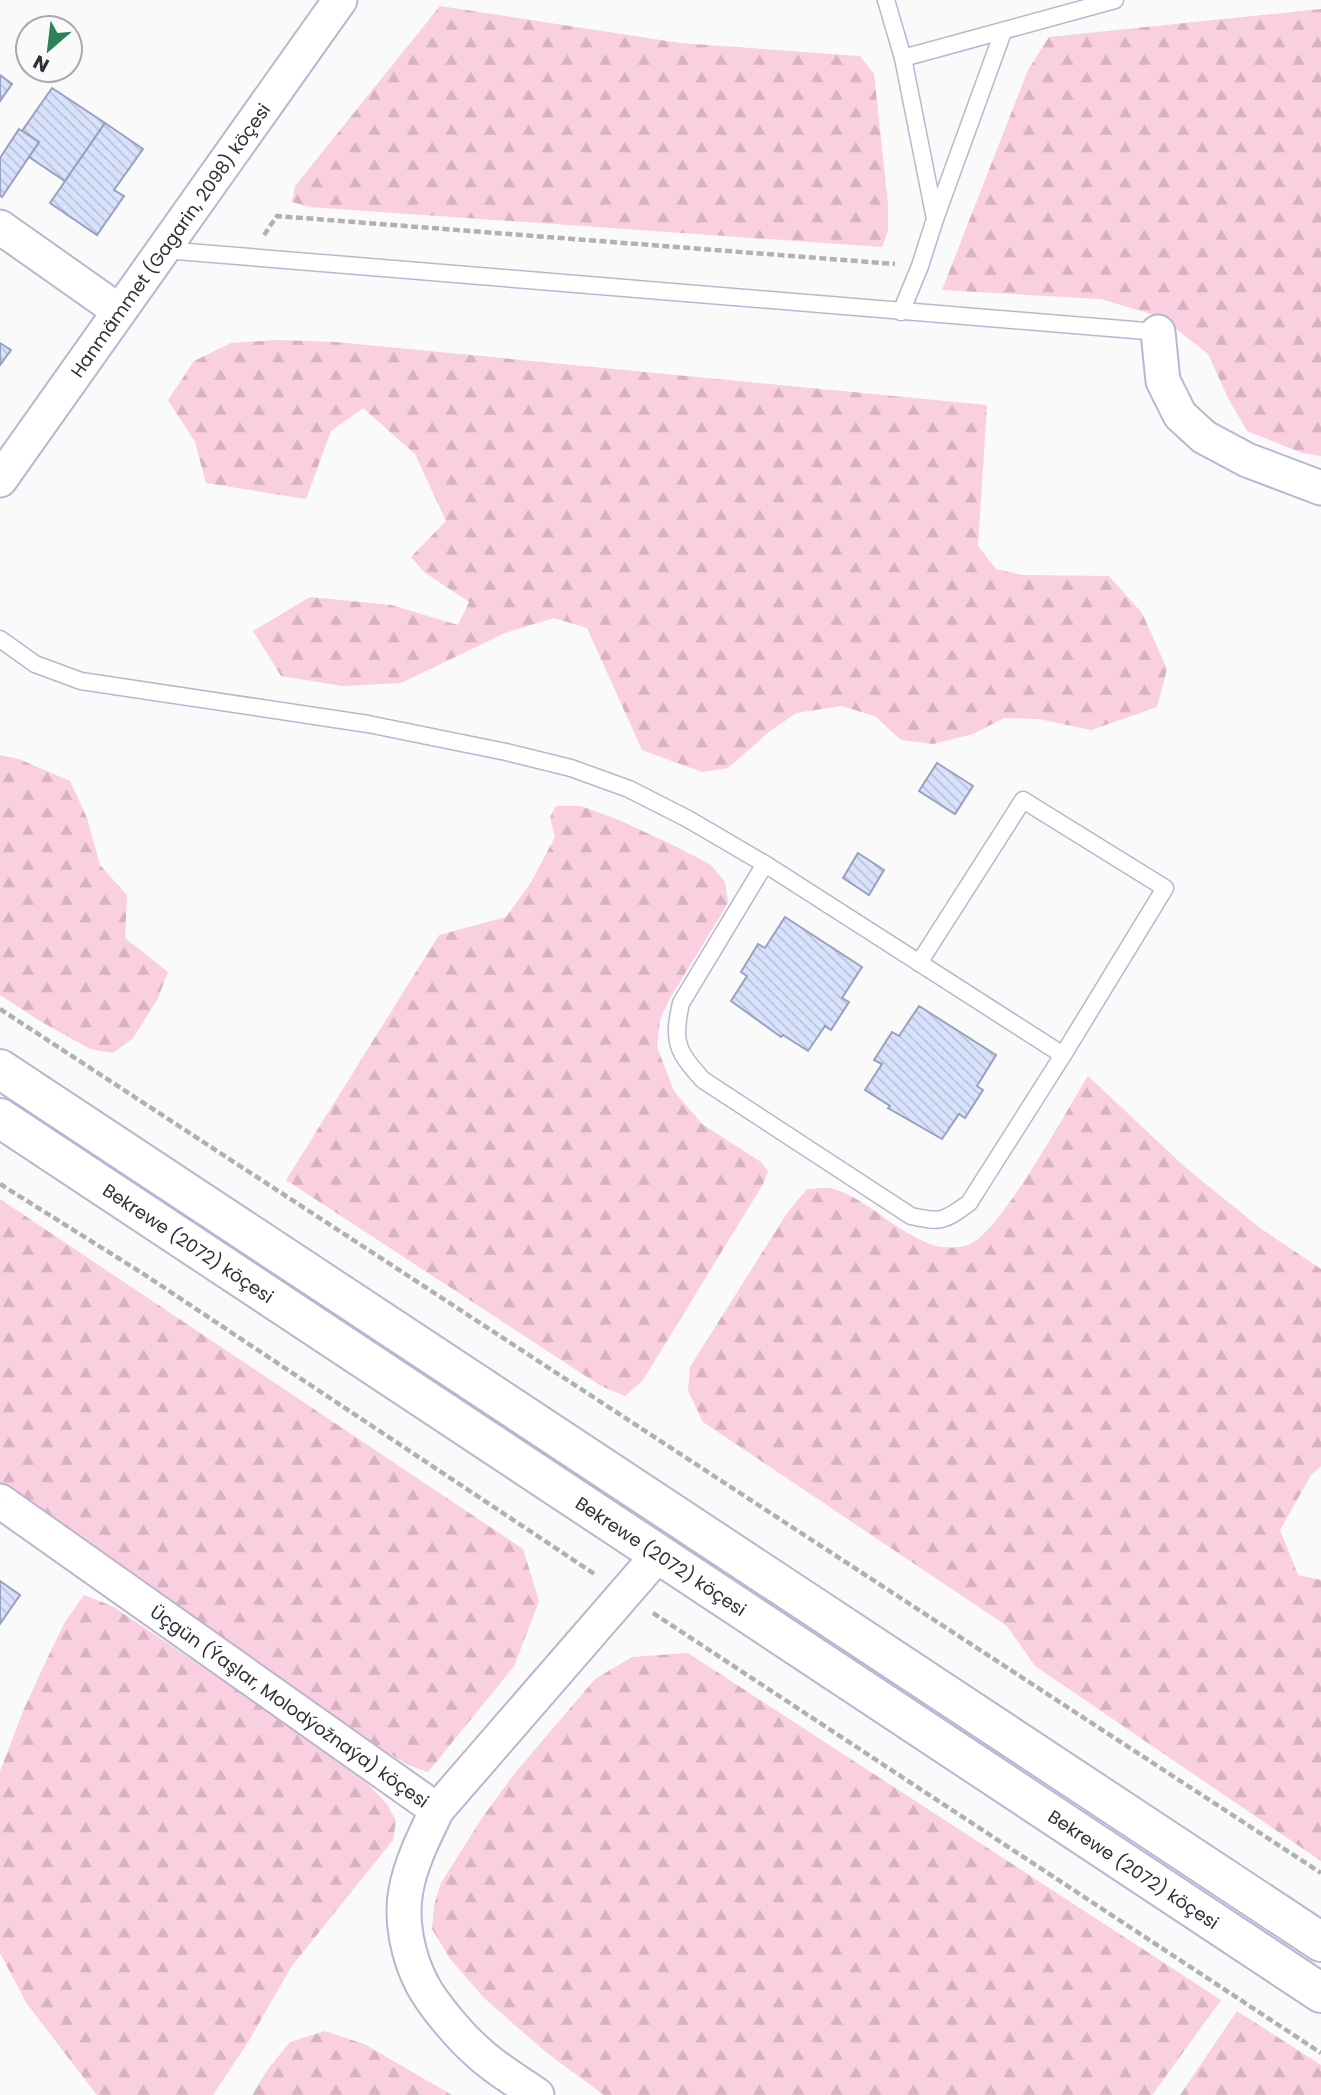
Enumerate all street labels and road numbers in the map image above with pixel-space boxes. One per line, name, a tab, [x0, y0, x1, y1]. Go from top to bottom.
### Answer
street label: Hanmämmet (Gagarin, 2098) köçesi	[64, 98, 276, 382]
street label: Bekrewe (2072) köçesi	[98, 1177, 279, 1308]
street label: Bekrewe (2072) köçesi	[571, 1490, 751, 1622]
street label: Üçgün (Ýaşlar, Molodýožnaýa) köçesi	[145, 1599, 434, 1813]
street label: Bekrewe (2072) köçesi	[1044, 1803, 1224, 1935]

